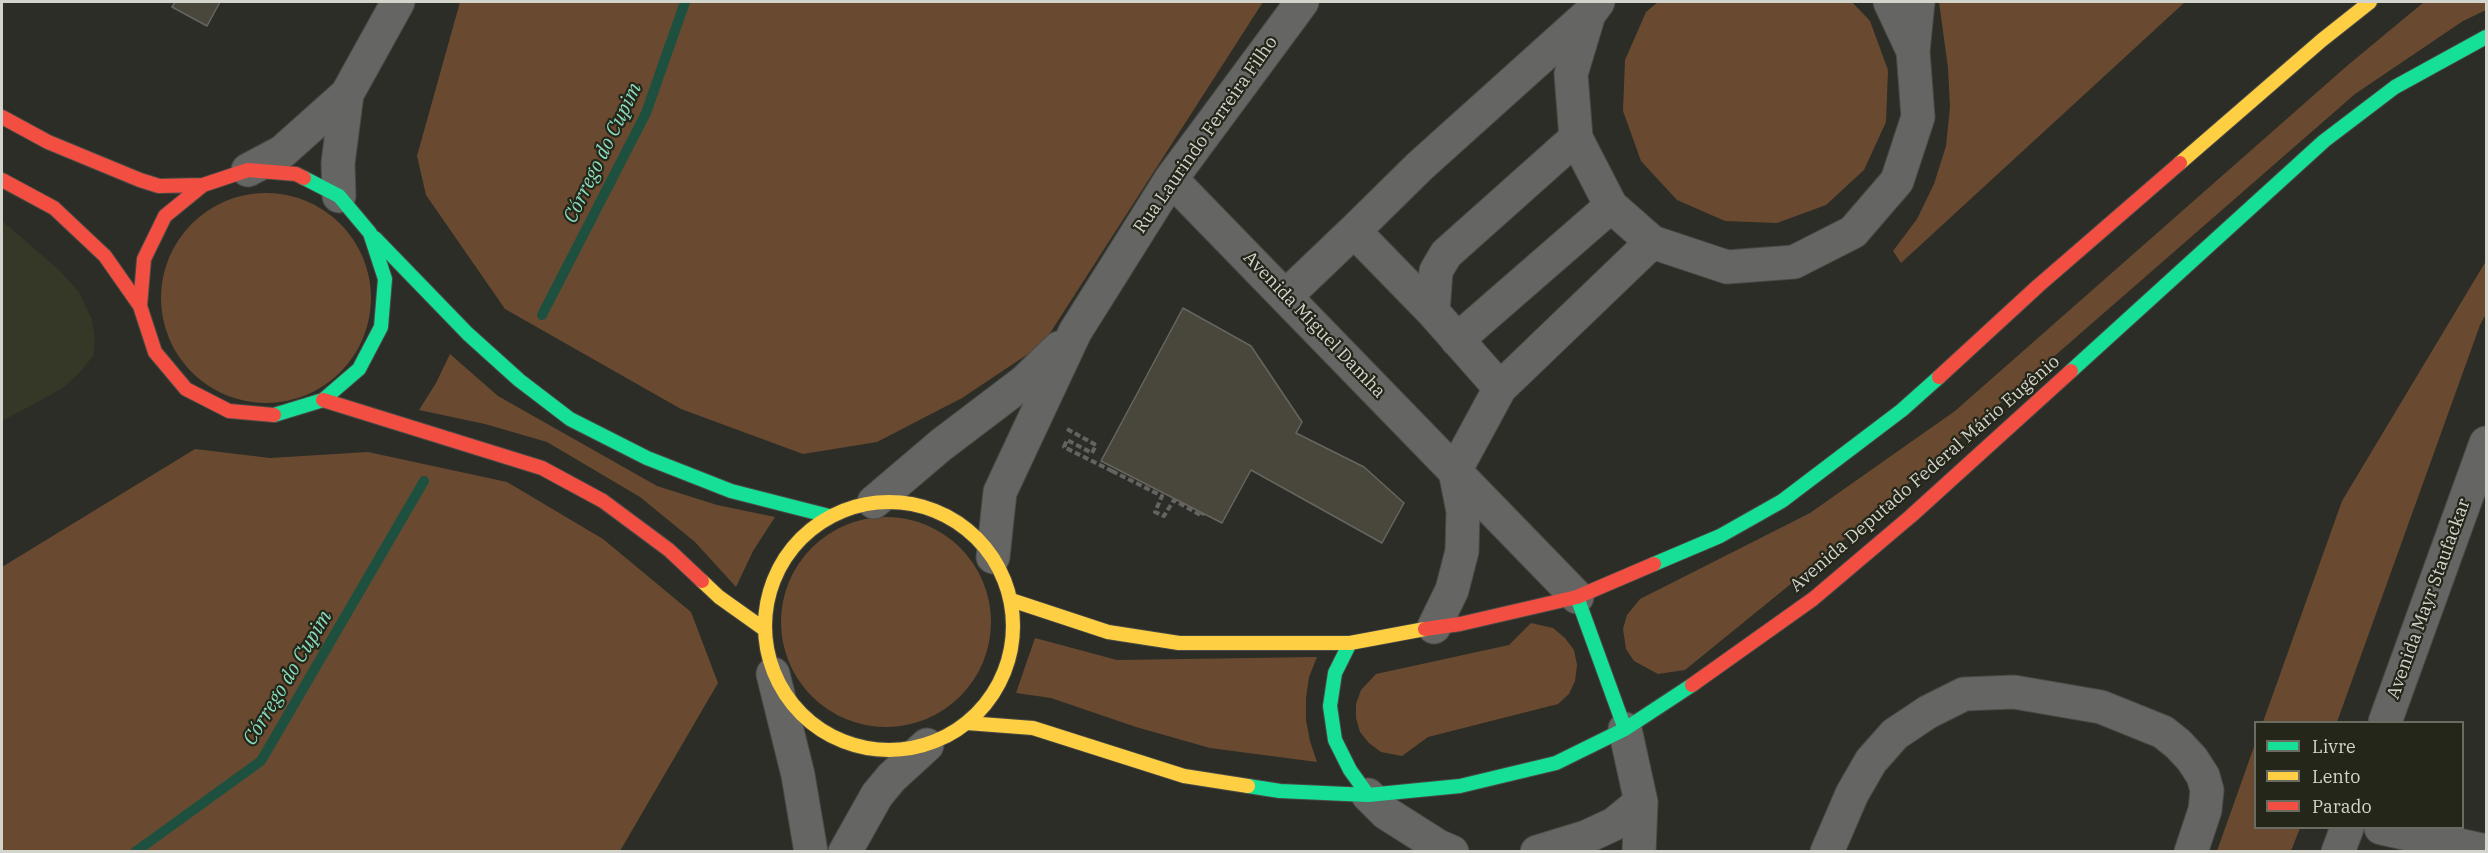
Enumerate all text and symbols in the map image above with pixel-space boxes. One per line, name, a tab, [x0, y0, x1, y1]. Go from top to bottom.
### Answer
street label: Rua Laurindo Ferreira Filho	[1130, 32, 1282, 238]
water label: Córrego do Cupim	[559, 79, 647, 227]
street label: Avenida Miguel Damha	[1238, 247, 1390, 403]
street label: Avenida Deputado Federal Mário Eugênio	[1786, 351, 2064, 597]
street label: Avenida Mayr Staufackar	[2383, 496, 2475, 702]
water label: Córrego do Cupim	[238, 606, 338, 750]
legend	[2254, 721, 2464, 829]
text: Livre	[2312, 735, 2356, 758]
text: Lento	[2312, 765, 2360, 788]
text: Parado	[2312, 795, 2372, 818]

